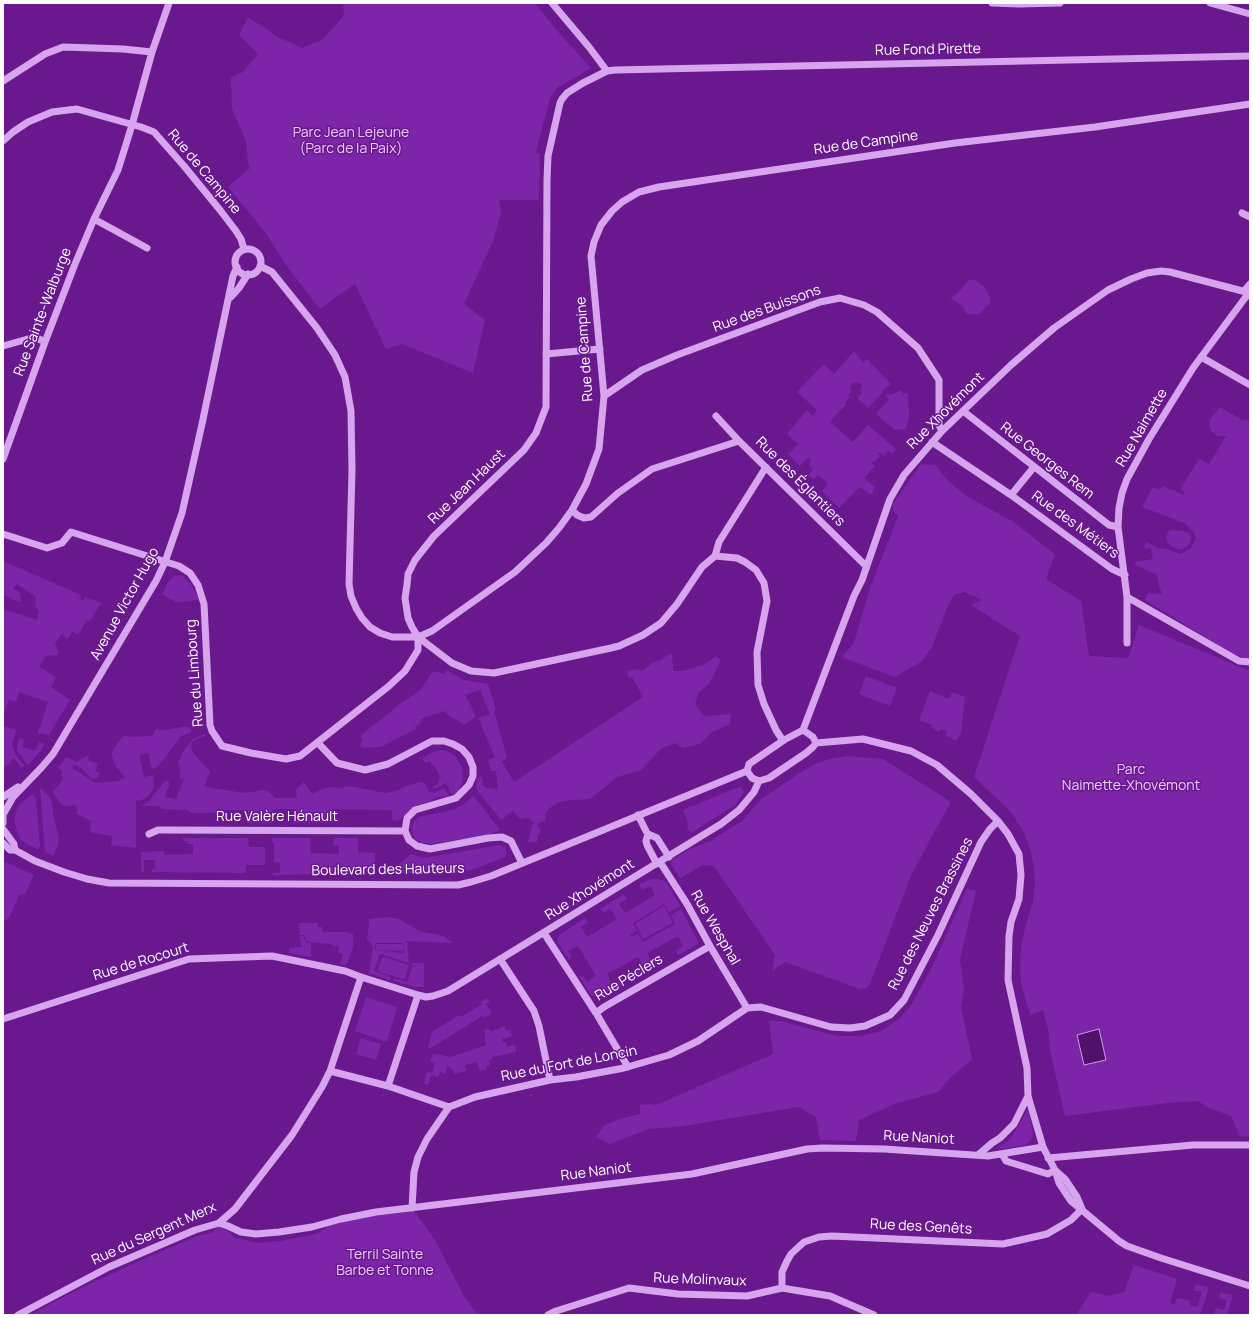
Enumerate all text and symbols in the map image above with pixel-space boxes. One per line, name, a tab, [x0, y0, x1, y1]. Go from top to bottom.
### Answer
street label: Rue Fond Pirette	[875, 41, 981, 59]
park label: Parc Jean Lejeune (Parc de la Paix)	[293, 125, 409, 158]
street label: Rue de Campine	[164, 126, 244, 218]
street label: Rue de Campine	[813, 127, 919, 159]
street label: Rue Sainte-Walburge	[11, 245, 75, 379]
street label: Rue des Buissons	[711, 282, 823, 336]
street label: Rue de Campine	[573, 296, 597, 402]
street label: Rue Xhovémont	[904, 369, 988, 453]
street label: Rue Naimette	[1113, 386, 1171, 470]
street label: Rue Georges Rem	[997, 419, 1097, 503]
street label: Rue des Églantiers	[752, 434, 848, 530]
street label: Rue Jean Haust	[425, 446, 509, 528]
street label: Rue des Métiers	[1028, 488, 1122, 562]
street label: Avenue Victor Hugo	[87, 545, 163, 663]
street label: Rue du Limbourg	[183, 619, 207, 727]
park label: Parc Naimette-Xhovémont	[1062, 762, 1200, 794]
street label: Rue Valère Hénault	[216, 809, 338, 825]
street label: Rue des Neuves Brassines	[885, 835, 977, 993]
street label: Rue Xhovémont	[542, 856, 638, 924]
street label: Boulevard des Hauteurs	[311, 860, 465, 880]
street label: Rue Wesphal	[687, 888, 743, 968]
street label: Rue de Rocourt	[91, 939, 191, 985]
street label: Rue Péclers	[592, 951, 666, 1005]
street label: Rue du Fort de Loncin	[500, 1043, 638, 1085]
street label: Rue Naniot	[883, 1128, 955, 1148]
street label: Rue Naniot	[560, 1159, 632, 1185]
street label: Rue du Sergent Merx	[89, 1199, 219, 1269]
street label: Rue des Genêts	[870, 1216, 972, 1238]
park label: Terril Sainte Barbe et Tonne	[336, 1247, 434, 1280]
street label: Rue Molinvaux	[653, 1270, 747, 1290]

